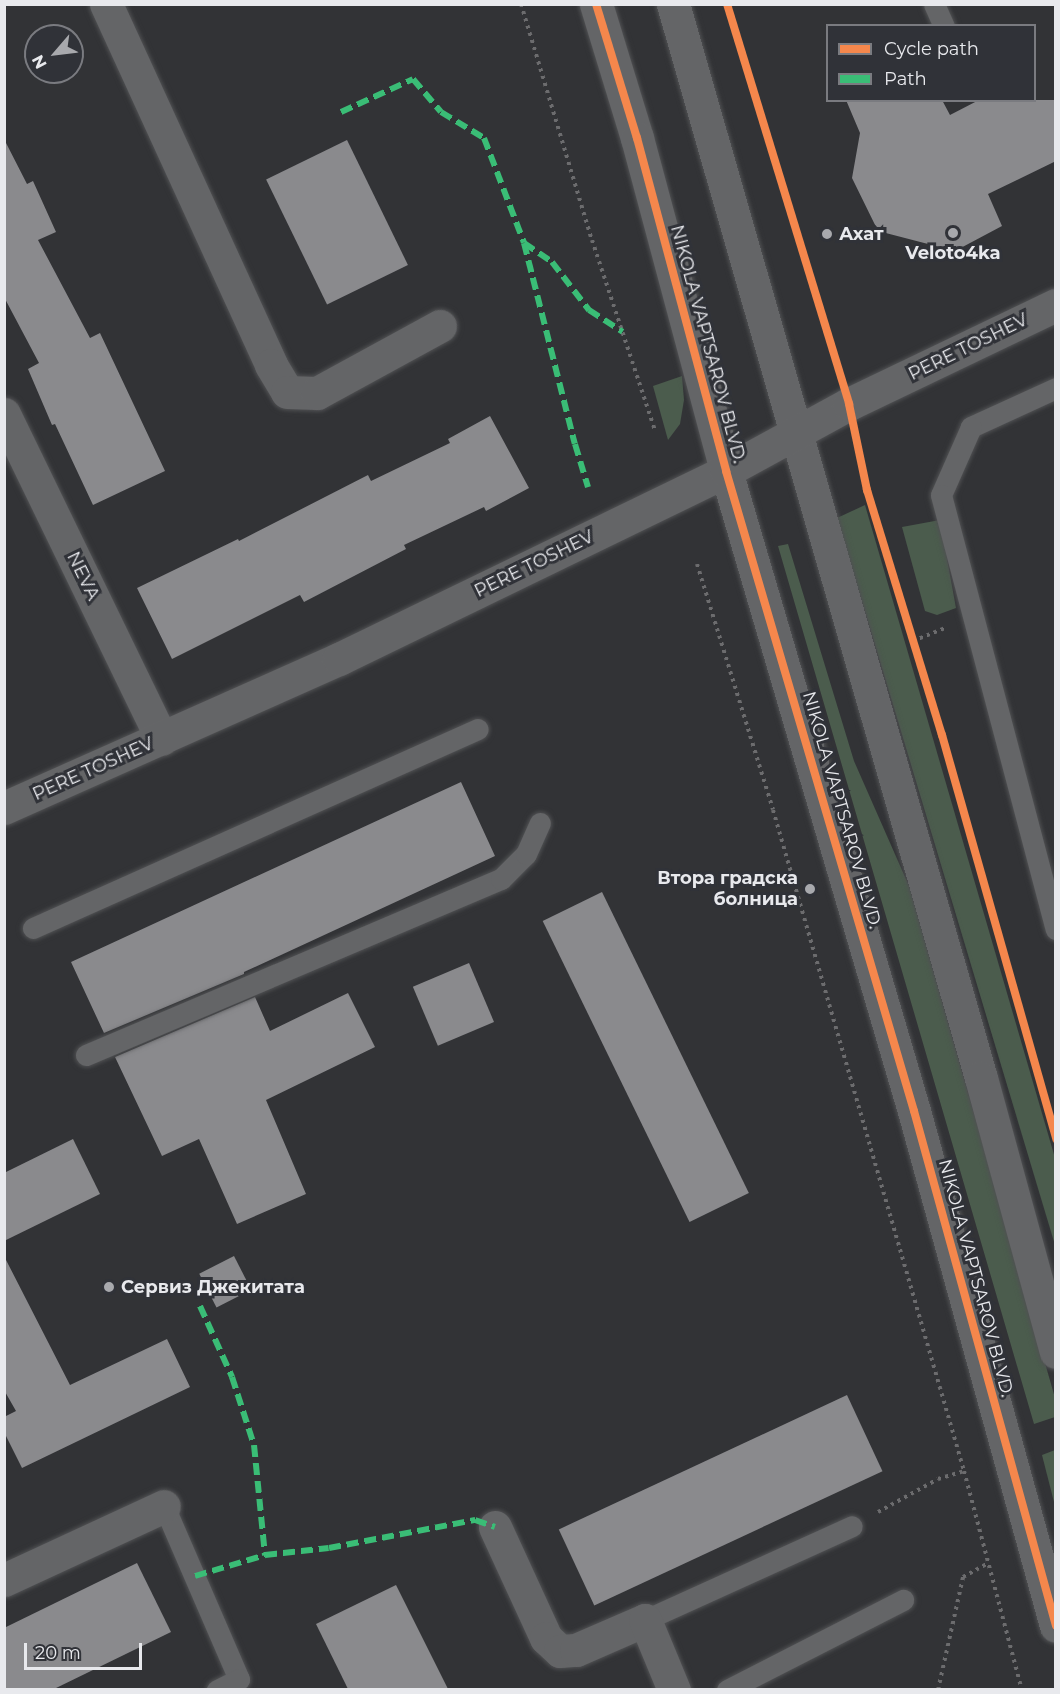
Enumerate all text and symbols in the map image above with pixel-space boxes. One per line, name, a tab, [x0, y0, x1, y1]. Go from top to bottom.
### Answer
north arrow	[24, 24, 84, 84]
legend	[826, 24, 1036, 102]
text: Cycle path	[884, 38, 979, 60]
text: N	[28, 52, 51, 72]
text: Path	[884, 68, 927, 90]
street label: NIKOLA VAPTSAROV BLVD.	[666, 223, 750, 465]
place label: Ахат	[839, 223, 884, 245]
marker: Veloto4ka	[946, 226, 960, 240]
marker: Ахат	[820, 227, 834, 241]
place label: Veloto4ka	[905, 242, 1001, 264]
street label: PERE TOSHEV	[905, 309, 1031, 385]
street label: PERE TOSHEV	[471, 526, 597, 602]
street label: NEVA	[62, 548, 104, 604]
street label: NIKOLA VAPTSAROV BLVD.	[798, 689, 886, 931]
street label: PERE TOSHEV	[29, 733, 157, 805]
place label: Втора градска болница	[657, 868, 798, 910]
marker: Втора градска болница	[803, 882, 817, 896]
street label: NIKOLA VAPTSAROV BLVD.	[934, 1157, 1018, 1399]
place label: Сервиз Джекитата	[121, 1276, 305, 1298]
marker: Сервиз Джекитата	[102, 1280, 116, 1294]
scale bar	[27, 1631, 146, 1669]
text: 20 m	[35, 1642, 81, 1664]

